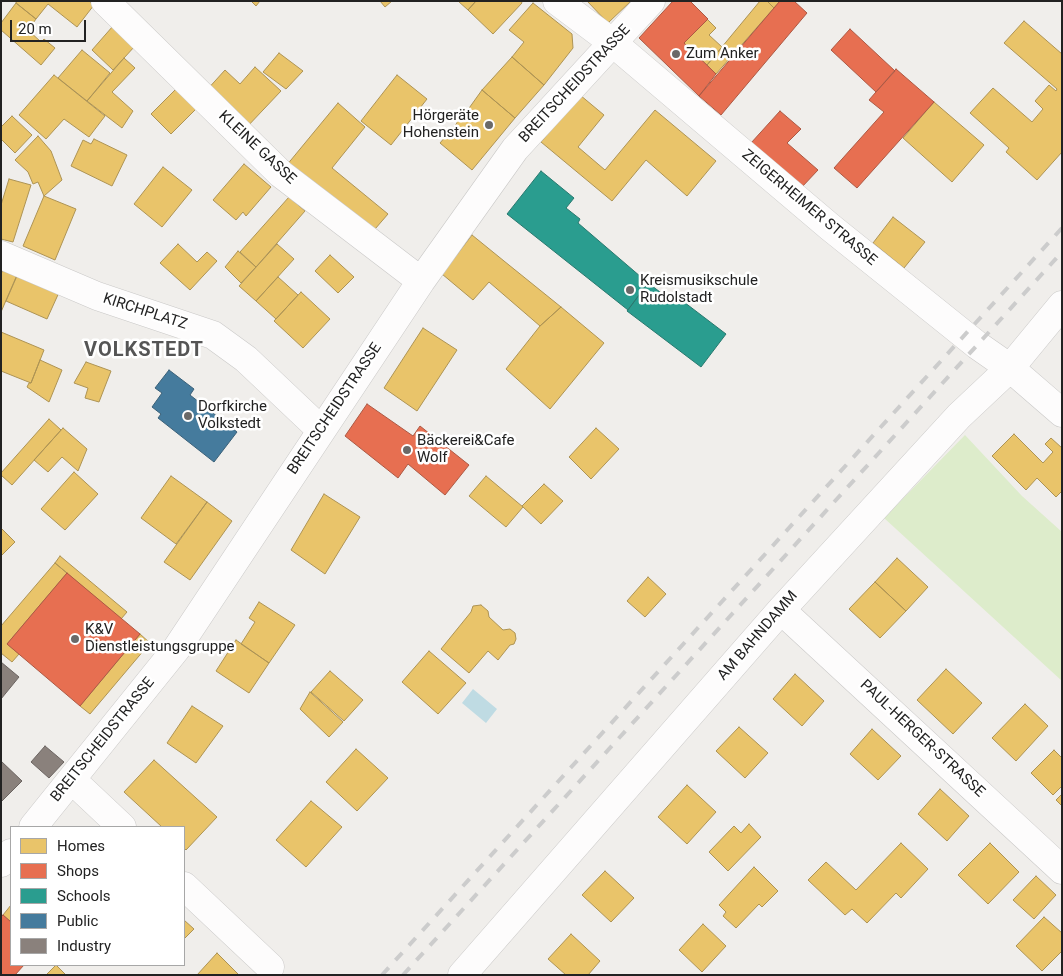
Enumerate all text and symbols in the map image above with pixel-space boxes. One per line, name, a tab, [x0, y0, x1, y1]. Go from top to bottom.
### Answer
scale bar	[12, 10, 89, 42]
text: 20 m	[18, 20, 52, 38]
street label: BREITSCHEIDSTRASSE	[516, 21, 634, 147]
place label: Zum Anker	[686, 45, 759, 63]
marker: Zum Anker	[670, 48, 682, 60]
place label: Hörgeräte Hohenstein	[403, 107, 479, 142]
street label: KLEINE GASSE	[215, 108, 299, 188]
marker: Hörgeräte Hohenstein	[483, 119, 495, 131]
street label: ZEIGERHEIMER STRASSE	[738, 146, 880, 270]
place label: Kreismusikschule Rudolstadt	[640, 272, 758, 307]
marker: Kreismusikschule Rudolstadt	[624, 284, 636, 296]
street label: KIRCHPLATZ	[101, 290, 189, 334]
district label: VOLKSTEDT	[83, 339, 205, 363]
street label: BREITSCHEIDSTRASSE	[284, 340, 386, 478]
place label: Dorfkirche Volkstedt	[198, 398, 267, 433]
marker: Dorfkirche Volkstedt	[182, 410, 194, 422]
place label: Bäckerei&Cafe Wolf	[417, 432, 515, 467]
marker: Bäckerei&Cafe Wolf	[401, 444, 413, 456]
street label: AM BAHNDAMM	[714, 588, 802, 684]
place label: K&V Dienstleistungsgruppe	[85, 621, 235, 656]
marker: K&V Dienstleistungsgruppe	[69, 633, 81, 645]
street label: BREITSCHEIDSTRASSE	[47, 674, 159, 806]
street label: PAUL-HERGER-STRASSE	[856, 677, 988, 801]
legend	[10, 826, 185, 966]
text: Homes	[57, 837, 105, 855]
text: Shops	[57, 862, 99, 880]
text: Schools	[57, 887, 111, 905]
text: Public	[57, 912, 98, 930]
text: Industry	[57, 937, 111, 955]

